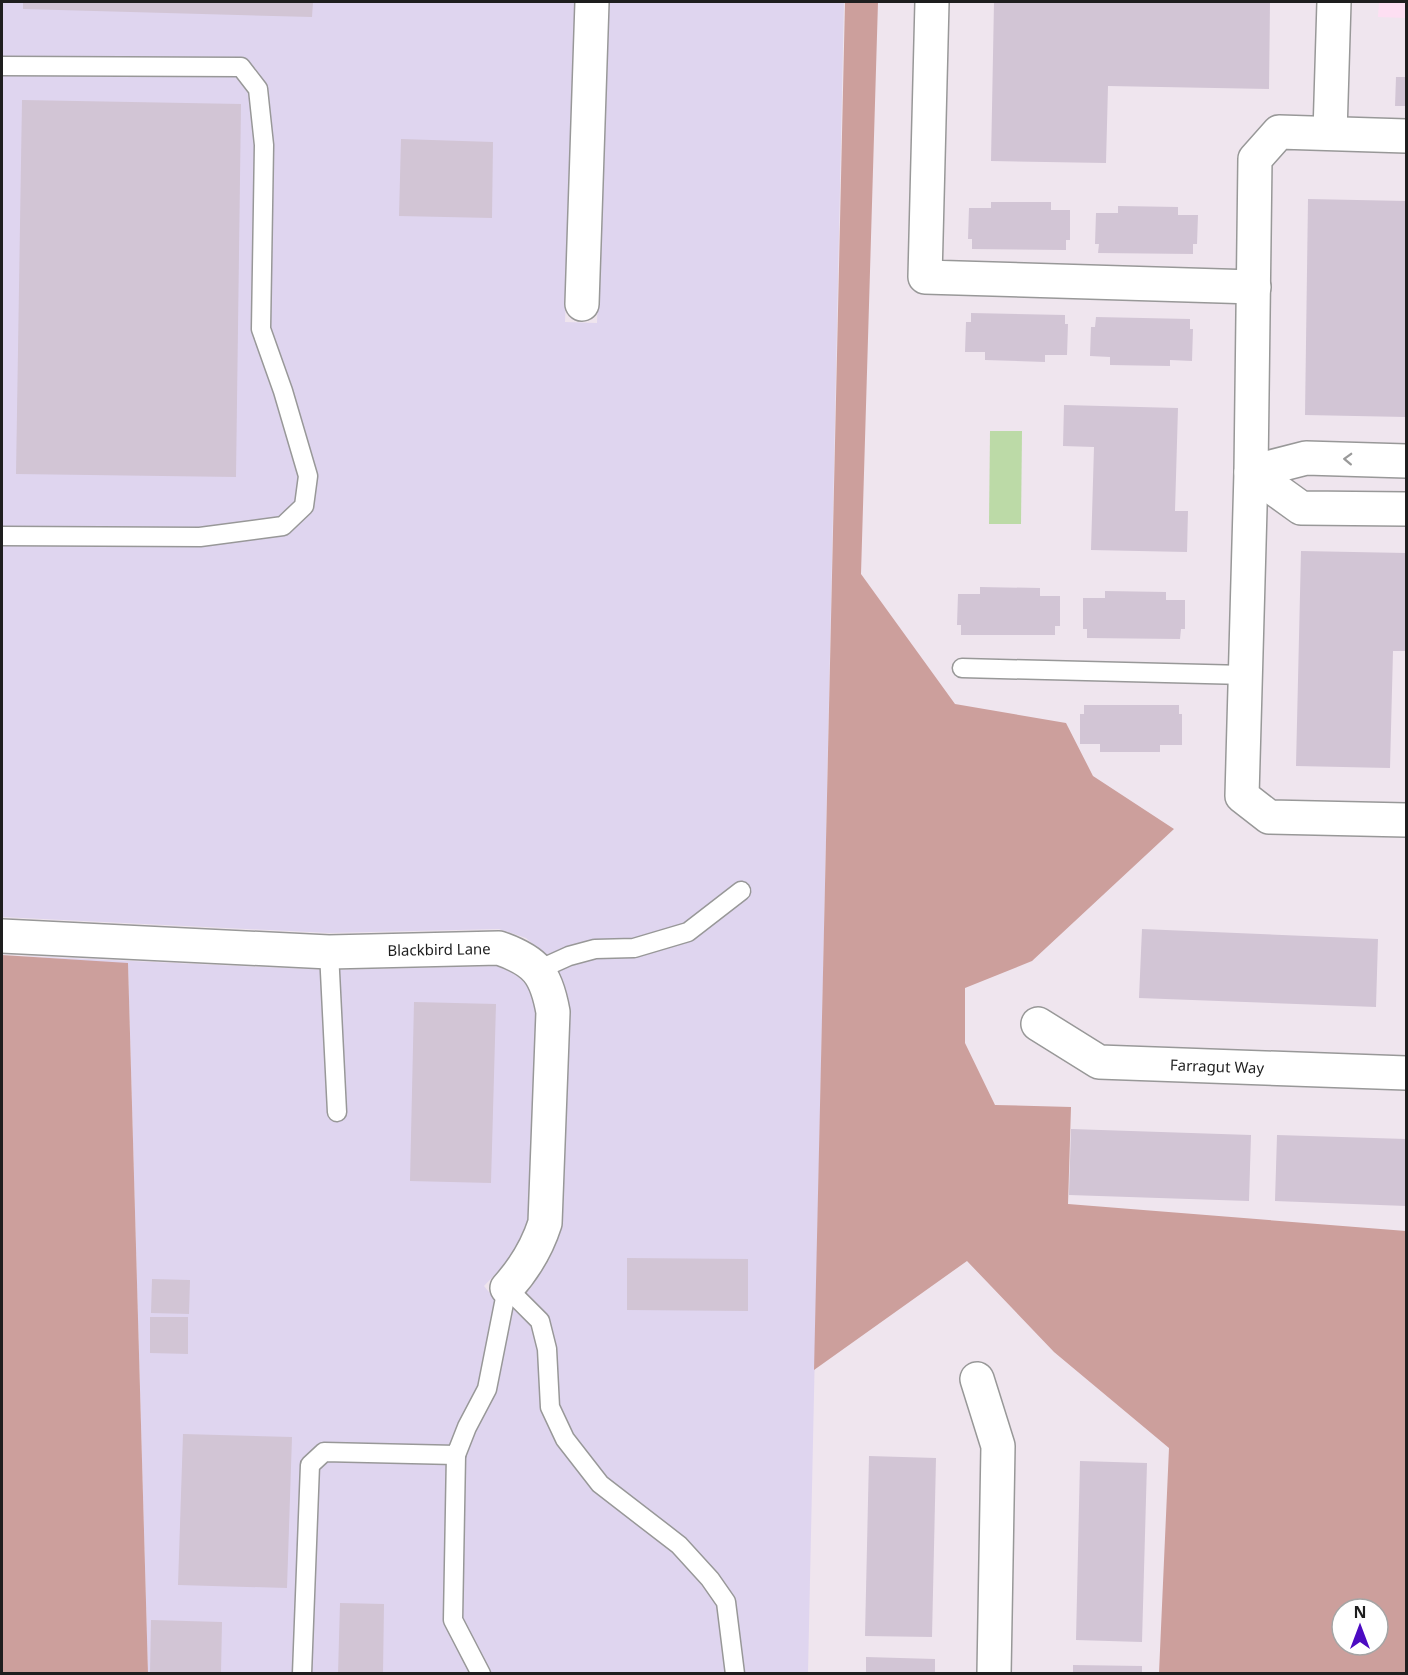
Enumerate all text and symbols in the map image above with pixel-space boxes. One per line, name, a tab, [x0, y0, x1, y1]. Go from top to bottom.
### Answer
one-way arrow	[1344, 453, 1353, 466]
street label: Blackbird Lane	[387, 938, 491, 960]
street label: Farragut Way	[1170, 1054, 1265, 1078]
north arrow	[1330, 1597, 1390, 1657]
text: N	[1353, 1601, 1367, 1623]

